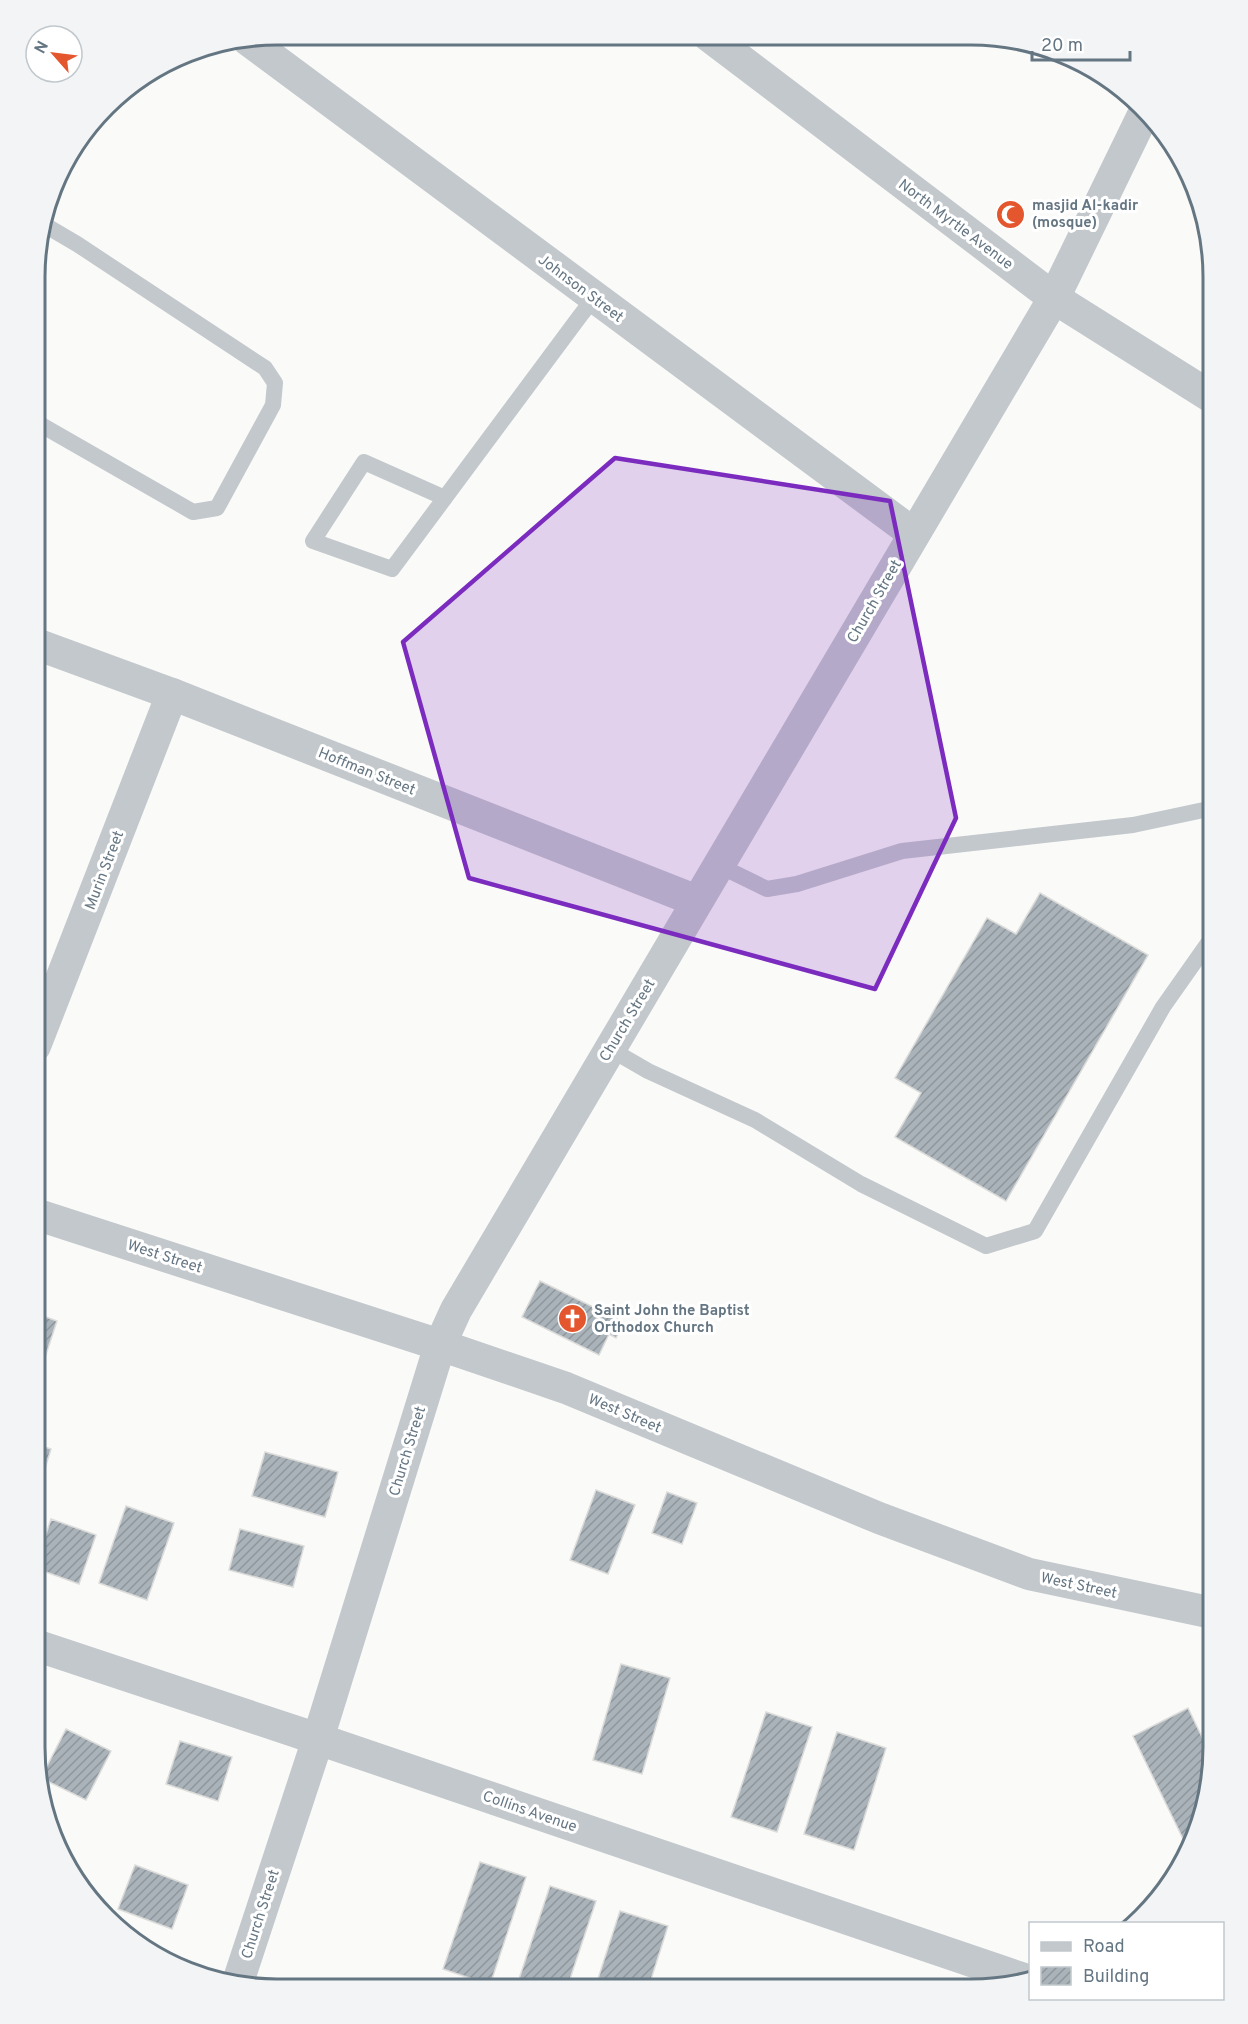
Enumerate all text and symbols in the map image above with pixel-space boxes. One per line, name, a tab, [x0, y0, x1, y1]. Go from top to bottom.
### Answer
north arrow	[24, 24, 84, 84]
scale bar	[1032, 24, 1130, 62]
text: 20 m	[1041, 35, 1083, 58]
text: N	[31, 38, 54, 58]
street label: North Myrtle Avenue	[894, 176, 1016, 275]
place label: masjid Al-kadir (mosque)	[1032, 197, 1139, 233]
mosque icon: masjid Al-kadir (mosque)	[995, 198, 1027, 230]
street label: Johnson Street	[534, 251, 627, 328]
street label: Church Street	[844, 557, 907, 647]
street label: Hoffman Street	[315, 744, 418, 801]
street label: Murin Street	[82, 828, 129, 913]
street label: Church Street	[596, 976, 660, 1065]
street label: West Street	[125, 1236, 204, 1278]
place label: Saint John the Baptist Orthodox Church	[594, 1302, 750, 1338]
church icon: Saint John the Baptist Orthodox Church	[557, 1303, 589, 1335]
street label: West Street	[585, 1390, 664, 1438]
street label: Church Street	[386, 1404, 431, 1499]
street label: West Street	[1039, 1569, 1119, 1604]
street label: Collins Avenue	[480, 1787, 579, 1837]
street label: Church Street	[238, 1867, 285, 1962]
legend	[1029, 1922, 1224, 2000]
text: Road	[1083, 1936, 1125, 1959]
text: Building	[1083, 1966, 1149, 1989]

